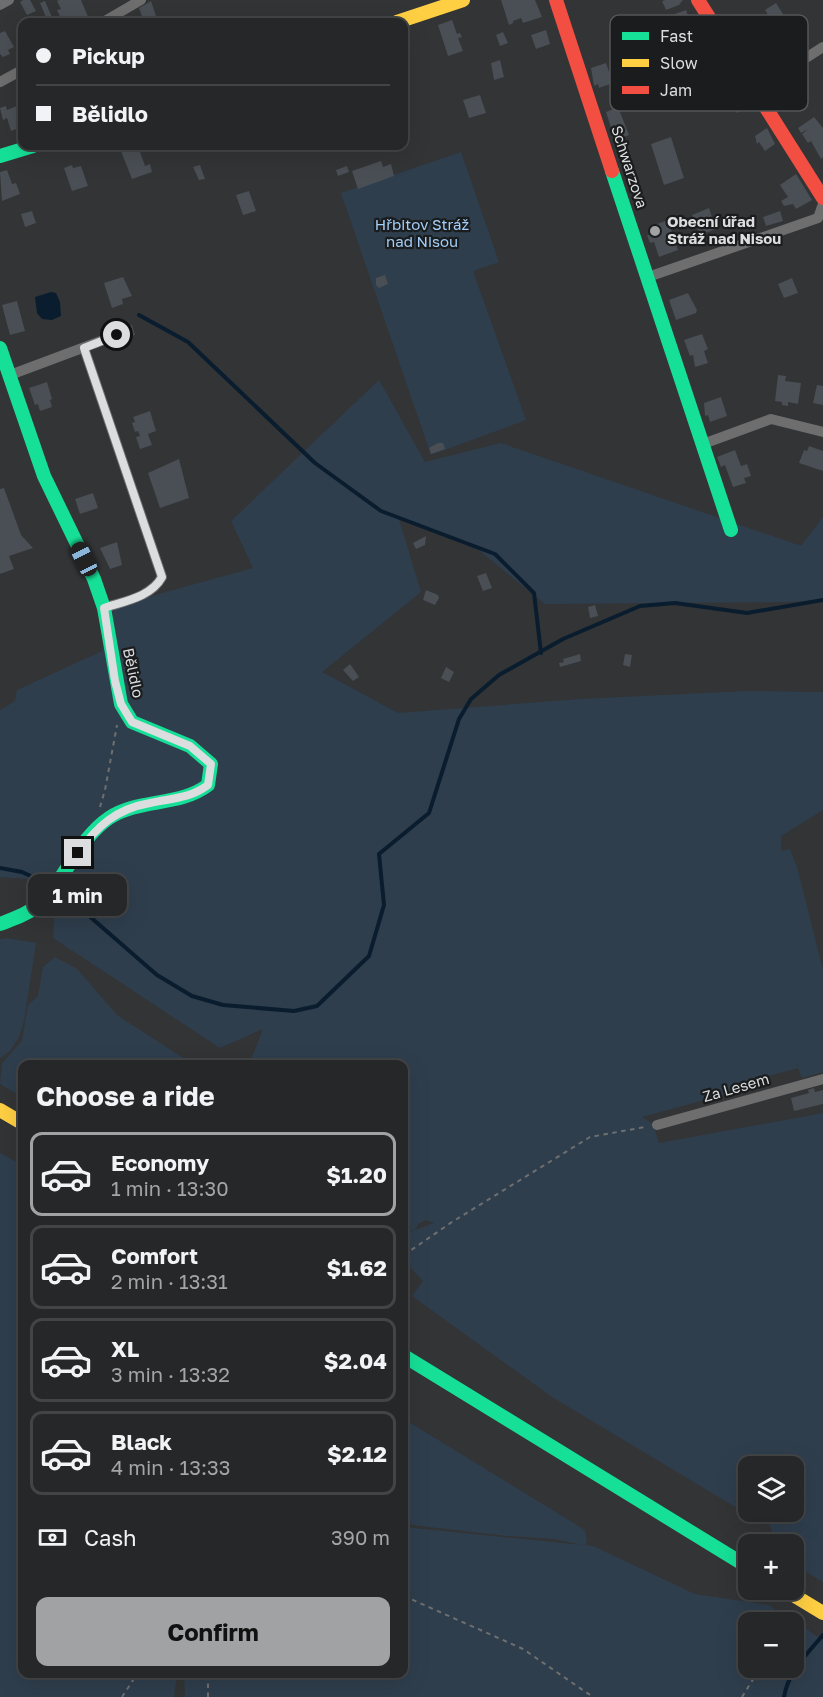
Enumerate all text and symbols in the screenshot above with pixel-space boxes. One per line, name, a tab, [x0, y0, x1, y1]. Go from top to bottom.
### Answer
legend	[610, 15, 808, 111]
text: Fast	[660, 26, 693, 46]
text: Pickup	[72, 42, 145, 69]
text: Slow	[660, 53, 698, 73]
text: Jam	[660, 80, 692, 100]
text: Bělidlo	[72, 100, 148, 127]
street label: Schwarzova	[608, 123, 652, 210]
place label: Obecní úřad Stráž nad Nisou	[667, 212, 781, 247]
park label: Hřbitov Stráž nad Nisou	[375, 215, 470, 250]
marker: Obecní úřad Stráž nad Nisou	[648, 224, 662, 238]
route start	[103, 321, 130, 348]
car	[68, 539, 100, 579]
street label: Bělidlo	[120, 646, 148, 699]
route end	[64, 839, 91, 866]
callout: 1 min	[28, 874, 128, 916]
text: 1 min	[52, 883, 103, 907]
street label: Za Lesem	[700, 1069, 771, 1105]
text: Choose a ride	[36, 1080, 215, 1112]
icon: car	[39, 1147, 93, 1201]
text: Economy	[111, 1149, 209, 1176]
text: $1.20	[326, 1161, 387, 1188]
text: 1 min · 13:30	[111, 1176, 229, 1200]
icon: car	[39, 1240, 93, 1294]
text: Comfort	[111, 1242, 198, 1269]
text: $1.62	[326, 1254, 387, 1281]
text: 2 min · 13:31	[111, 1269, 228, 1293]
icon: car	[39, 1333, 93, 1387]
text: XL	[111, 1335, 139, 1362]
text: $2.04	[324, 1347, 387, 1374]
text: 3 min · 13:32	[111, 1362, 230, 1386]
icon: car	[39, 1426, 93, 1480]
text: Black	[111, 1428, 172, 1455]
text: $2.12	[327, 1440, 387, 1467]
text: 4 min · 13:33	[111, 1455, 230, 1479]
map controls	[738, 1456, 804, 1678]
button: layers	[738, 1456, 804, 1522]
icon: cash	[36, 1521, 69, 1554]
text: Cash	[84, 1524, 137, 1551]
text: 390 m	[331, 1525, 390, 1549]
button: +	[738, 1534, 804, 1600]
button: Confirm	[36, 1597, 390, 1666]
button: −	[738, 1612, 804, 1678]

